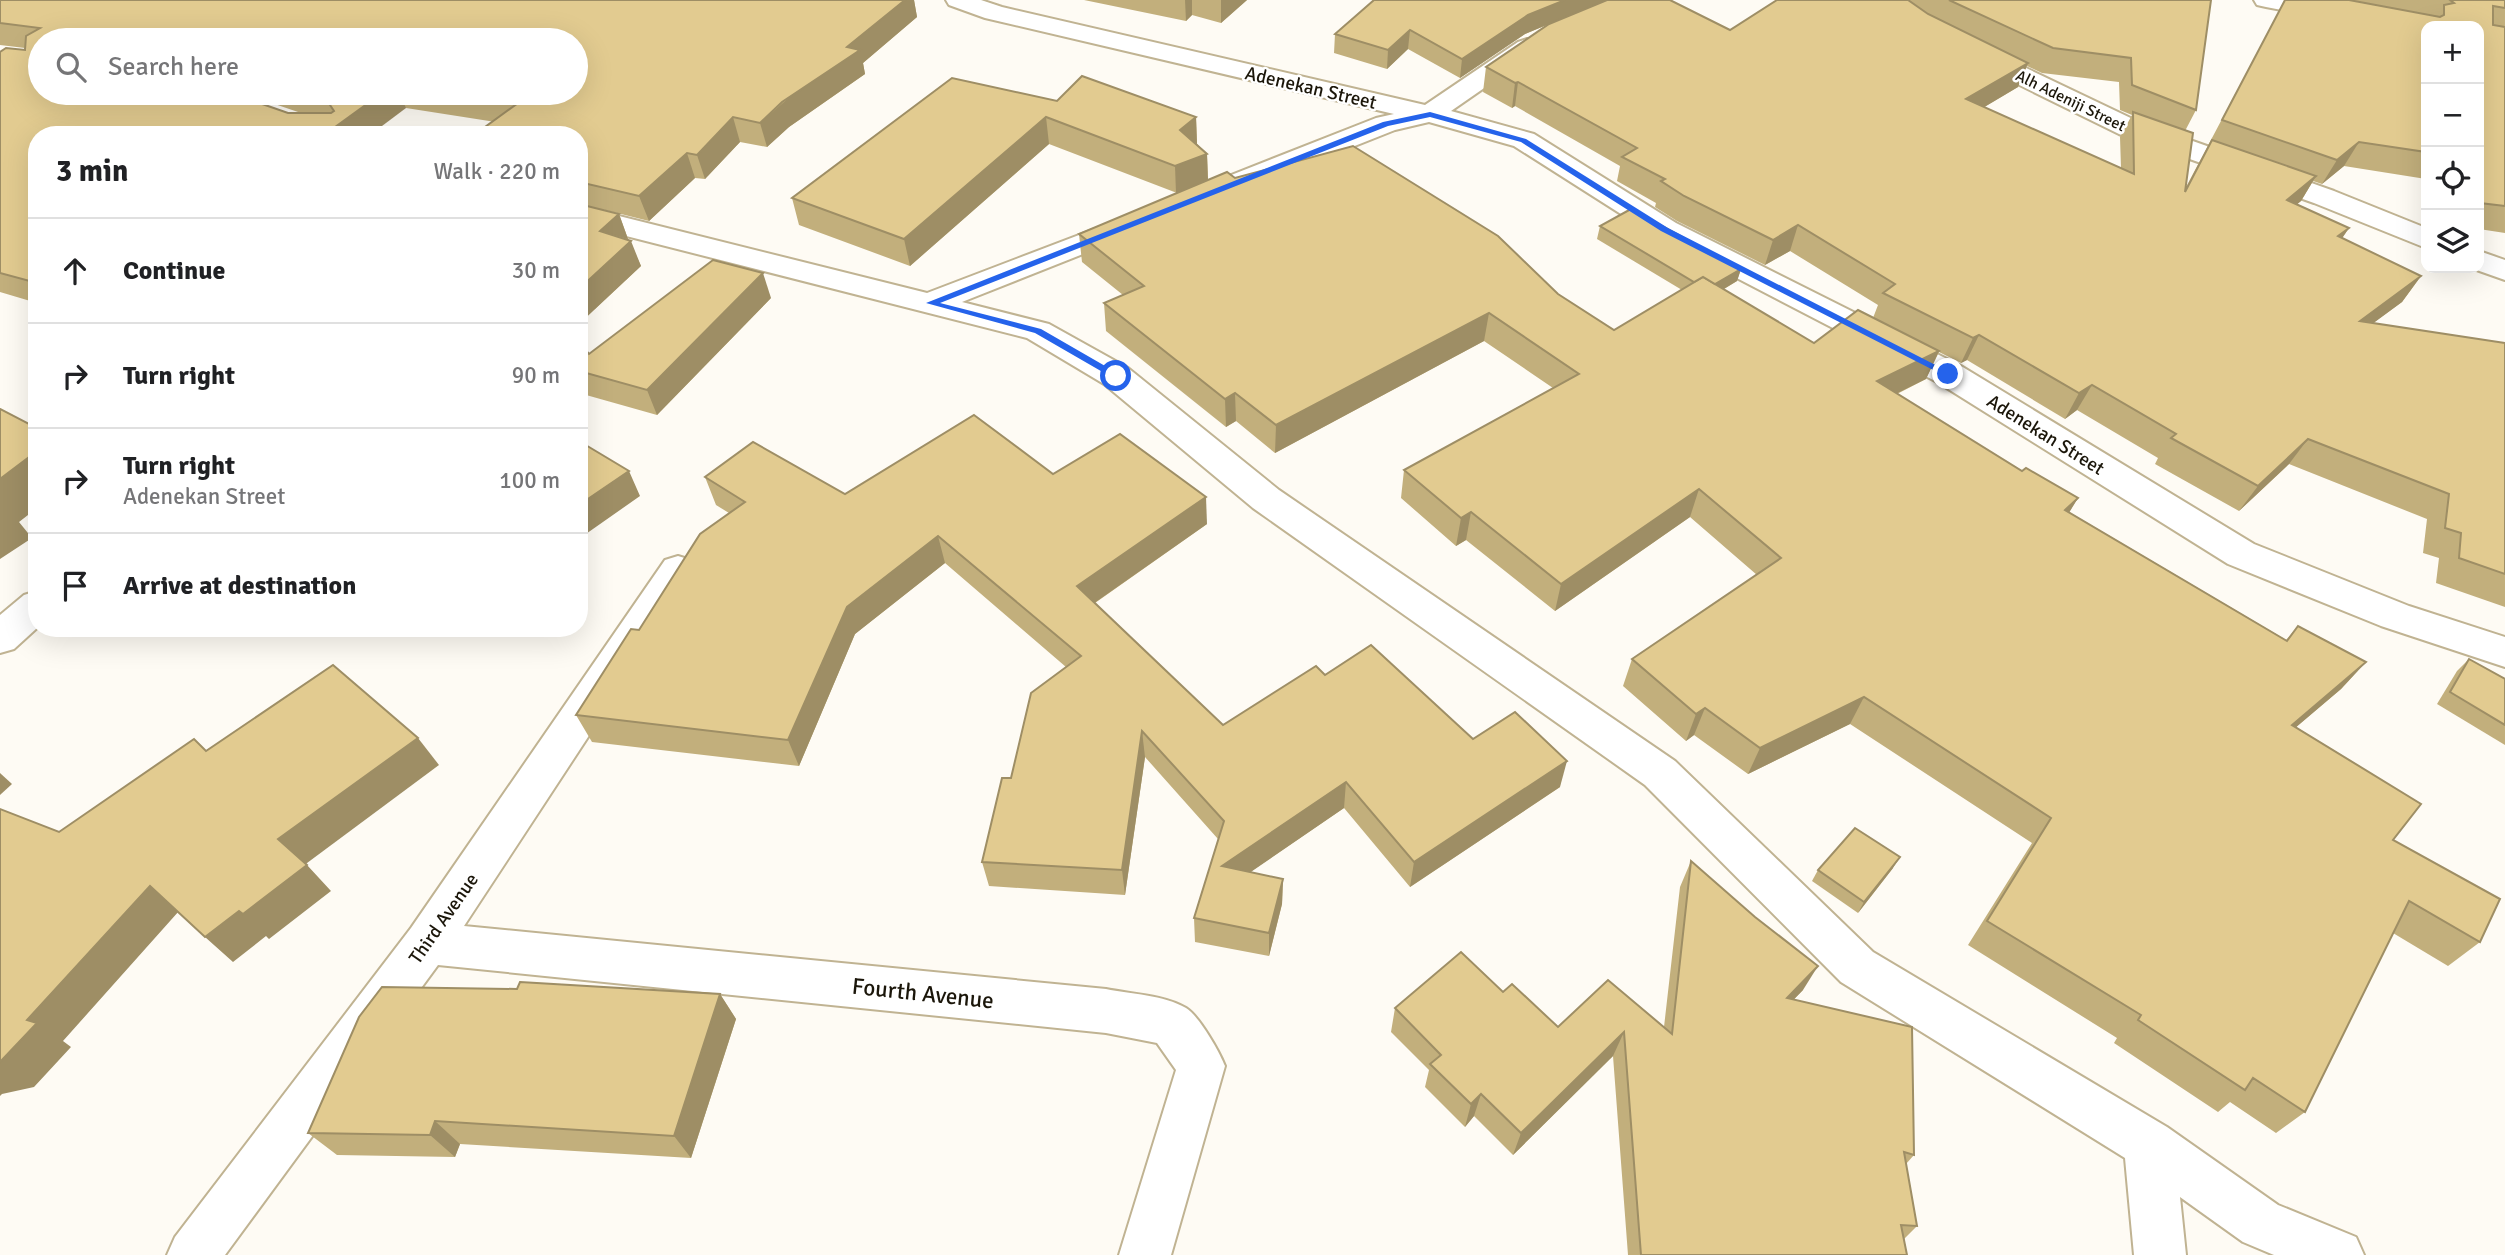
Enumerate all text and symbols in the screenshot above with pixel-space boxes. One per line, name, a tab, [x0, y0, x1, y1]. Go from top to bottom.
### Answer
map controls	[2421, 21, 2484, 273]
button: +	[2421, 21, 2484, 84]
search box	[28, 28, 588, 105]
icon: search	[52, 48, 90, 86]
text: Search here	[108, 51, 239, 83]
street label: Adenekan Street	[1243, 61, 1379, 115]
street label: Alh Adeniji Street	[2012, 66, 2129, 136]
button: −	[2421, 84, 2484, 147]
button: locate	[2421, 147, 2484, 210]
text: 3 min	[56, 153, 128, 190]
text: Walk · 220 m	[434, 157, 560, 186]
button: layers	[2421, 210, 2484, 273]
icon: ahead	[56, 252, 94, 290]
text: Continue	[123, 255, 225, 287]
text: 30 m	[512, 256, 560, 285]
icon: right	[56, 357, 94, 395]
route end	[1932, 358, 1963, 389]
text: Turn right	[123, 360, 235, 392]
route start	[1100, 360, 1131, 391]
text: 90 m	[512, 361, 560, 390]
street label: Adenekan Street	[1982, 389, 2109, 481]
text: Turn right	[123, 450, 235, 482]
icon: right	[56, 462, 94, 500]
text: 100 m	[499, 466, 560, 495]
text: Adenekan Street	[123, 482, 285, 511]
icon: arrive	[56, 567, 94, 605]
text: Arrive at destination	[123, 570, 356, 602]
street label: Third Avenue	[404, 869, 484, 969]
street label: Fourth Avenue	[851, 972, 995, 1015]

